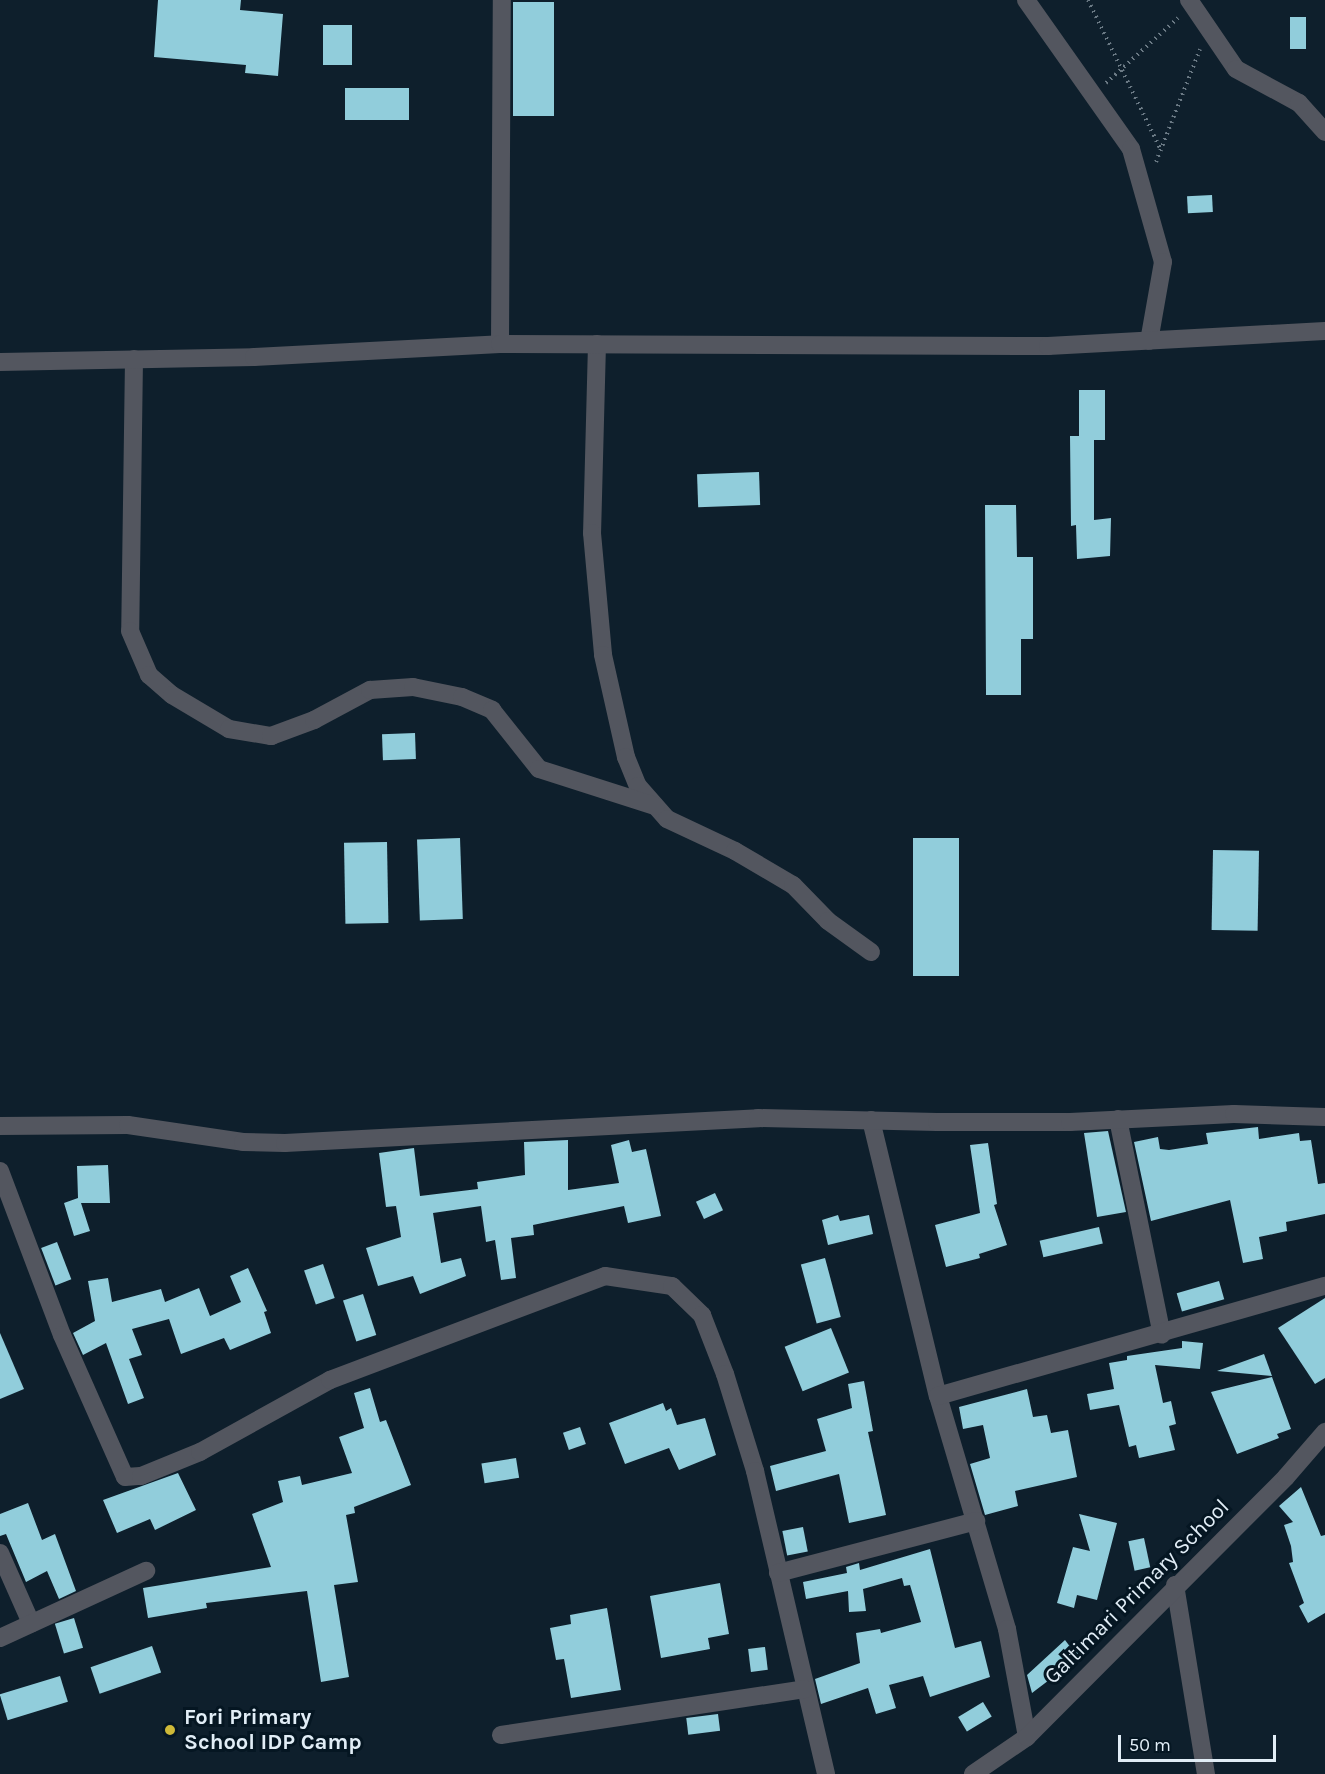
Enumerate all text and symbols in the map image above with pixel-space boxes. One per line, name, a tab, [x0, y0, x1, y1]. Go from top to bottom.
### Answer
street label: Galtimari Primary School	[1039, 1494, 1235, 1690]
place label: Fori Primary School IDP Camp	[184, 1704, 362, 1756]
marker: Fori Primary School IDP Camp	[161, 1721, 179, 1739]
scale bar	[1121, 1723, 1278, 1761]
text: 50 m	[1129, 1734, 1171, 1756]

